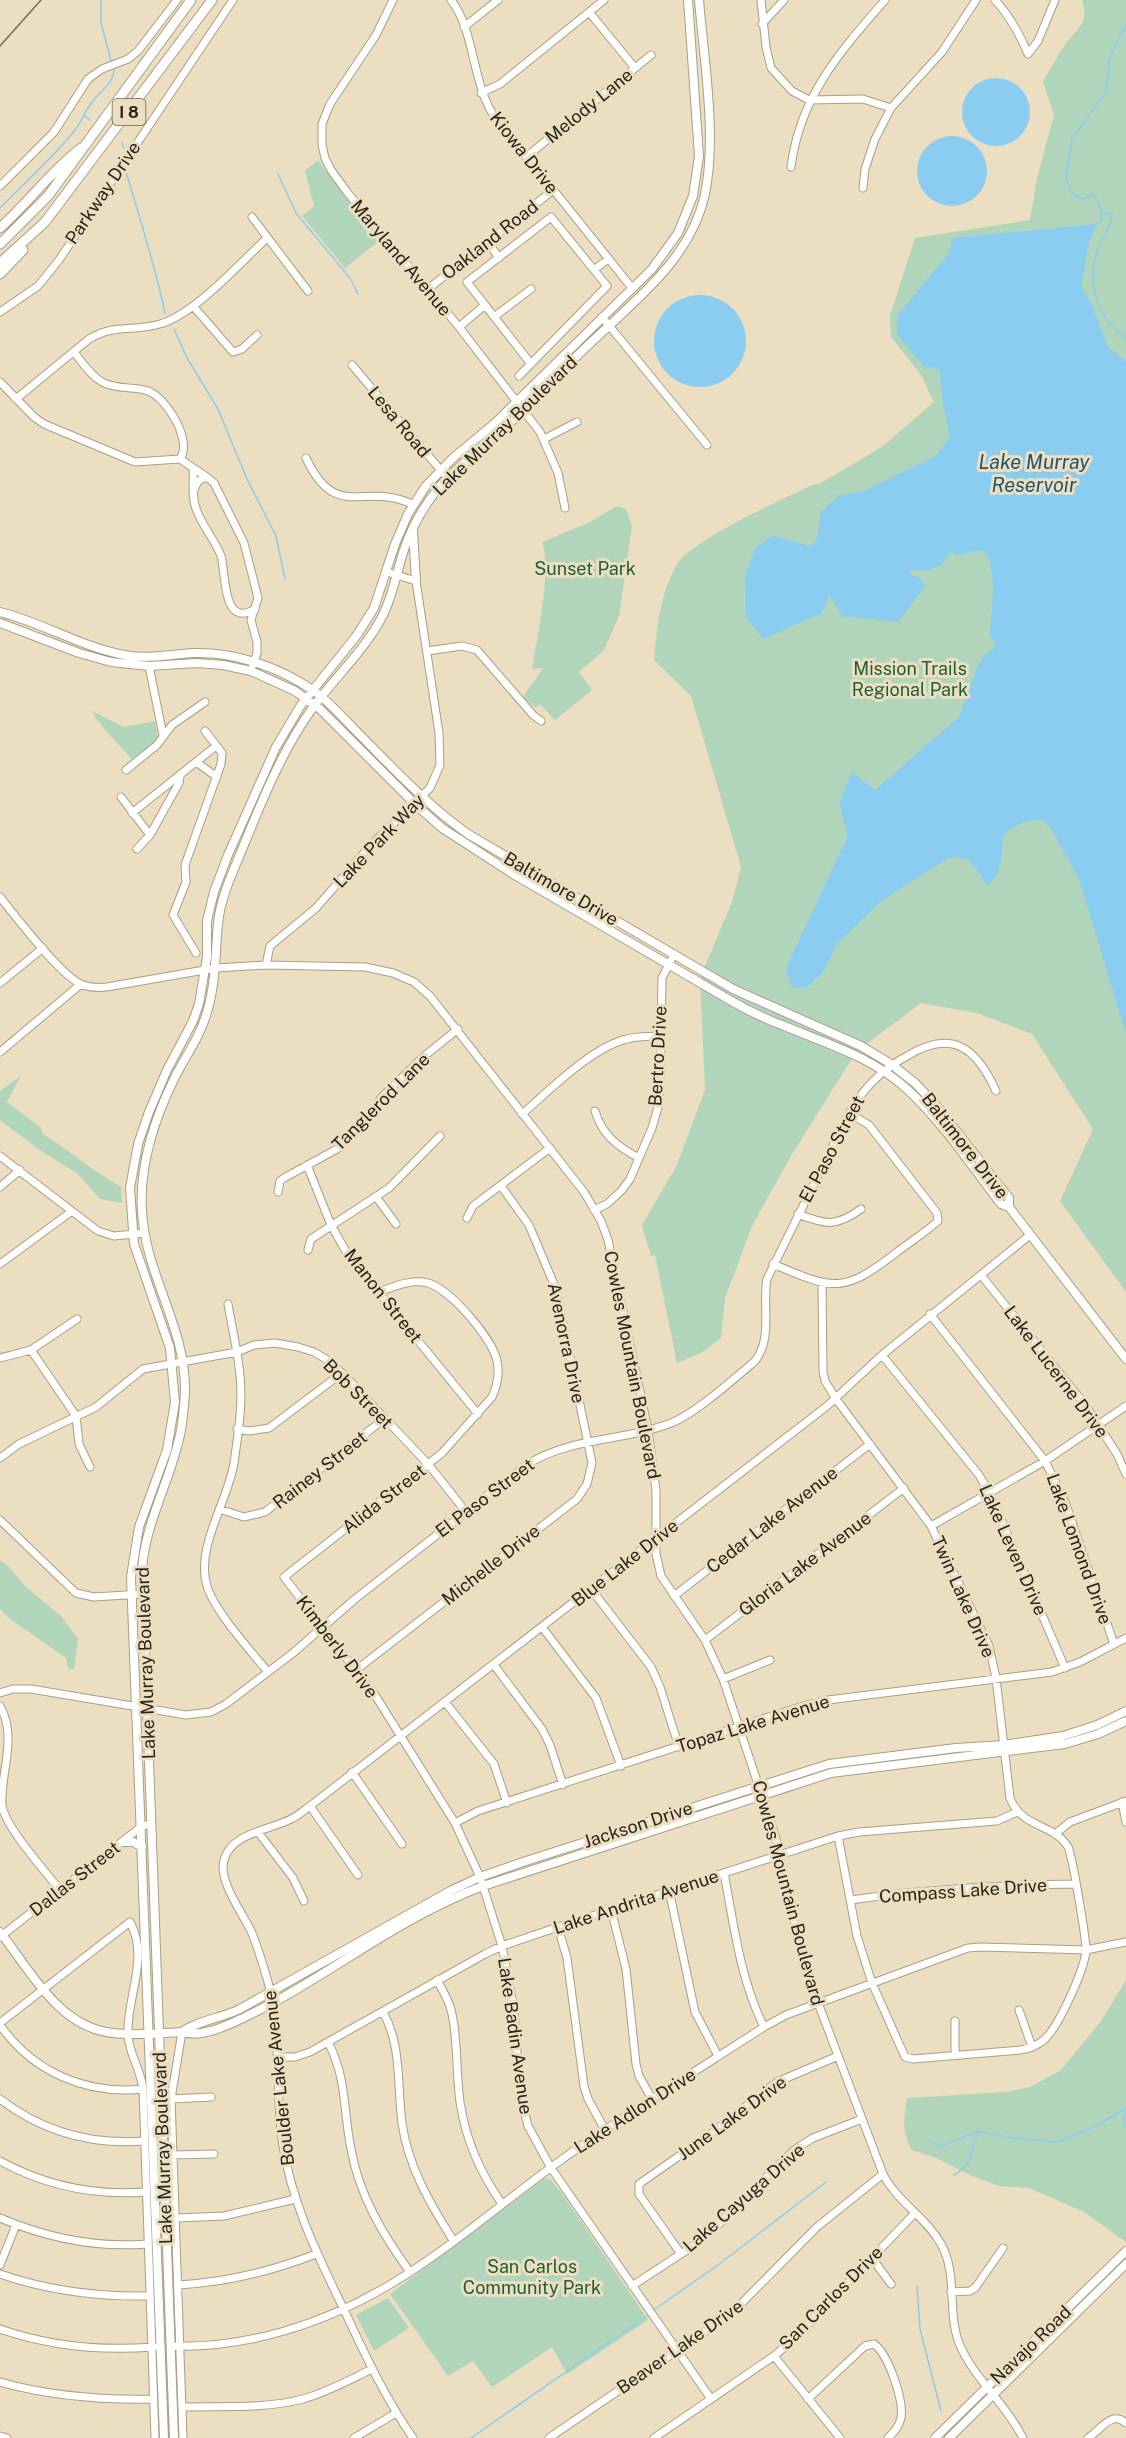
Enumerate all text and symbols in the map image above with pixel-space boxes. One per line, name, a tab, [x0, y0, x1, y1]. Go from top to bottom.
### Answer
street label: Melody Lane	[541, 64, 637, 147]
road number: I 8	[112, 99, 146, 125]
street label: Kiowa Drive	[486, 108, 563, 198]
street label: Parkway Drive	[61, 137, 145, 248]
street label: Maryland Avenue	[347, 195, 456, 320]
street label: Oakland Road	[437, 195, 542, 284]
street label: Lake Murray Boulevard	[428, 351, 581, 500]
street label: Lesa Road	[364, 382, 435, 461]
water label: Lake Murray Reservoir	[978, 450, 1090, 497]
park label: Sunset Park	[534, 558, 636, 579]
park label: Mission Trails Regional Park	[852, 658, 968, 700]
street label: Lake Park Way	[329, 789, 429, 892]
street label: Baltimore Drive	[500, 847, 622, 930]
street label: Bertro Drive	[644, 1005, 671, 1107]
street label: Tanglerod Lane	[328, 1049, 434, 1155]
street label: Baltimore Drive	[918, 1089, 1013, 1203]
street label: El Paso Street	[795, 1092, 869, 1206]
street label: Manon Street	[340, 1244, 427, 1347]
street label: Cowles Mountain Boulevard	[600, 1249, 665, 1481]
street label: Avenorra Drive	[543, 1281, 589, 1405]
street label: Lake Lucerne Drive	[1000, 1302, 1113, 1442]
street label: Bob Street	[319, 1354, 398, 1433]
street label: Rainey Street	[269, 1426, 371, 1513]
street label: El Paso Street	[431, 1454, 538, 1542]
street label: Alida Street	[338, 1459, 430, 1538]
street label: Cedar Lake Avenue	[702, 1462, 841, 1577]
street label: Lake Lomond Drive	[1042, 1471, 1116, 1627]
street label: Lake Leven Drive	[975, 1481, 1052, 1619]
street label: Gloria Lake Avenue	[734, 1507, 875, 1620]
street label: Blue Lake Drive	[567, 1514, 682, 1611]
street label: Michelle Drive	[438, 1520, 544, 1609]
street label: Twin Lake Drive	[927, 1533, 1000, 1661]
street label: Lake Murray Boulevard	[132, 1567, 159, 1760]
street label: Kimberly Drive	[292, 1591, 383, 1702]
street label: Topaz Lake Avenue	[674, 1690, 832, 1757]
street label: Cowles Mountain Boulevard	[748, 1778, 829, 2008]
street label: Jackson Drive	[581, 1797, 695, 1852]
street label: Dallas Street	[25, 1837, 124, 1920]
street label: Lake Andrita Avenue	[550, 1865, 721, 1938]
street label: Compass Lake Drive	[878, 1874, 1048, 1907]
street label: Lake Badin Avenue	[494, 1956, 537, 2116]
street label: Boulder Lake Avenue	[259, 1989, 298, 2167]
street label: Lake Murray Boulevard	[149, 2052, 176, 2245]
street label: Lake Adlon Drive	[570, 2063, 699, 2158]
street label: June Lake Drive	[673, 2071, 790, 2164]
street label: Lake Cayuga Drive	[678, 2139, 809, 2256]
street label: San Carlos Drive	[775, 2242, 887, 2354]
park label: San Carlos Community Park	[463, 2256, 601, 2298]
street label: Beaver Lake Drive	[612, 2295, 747, 2398]
street label: Navajo Road	[986, 2301, 1075, 2388]

